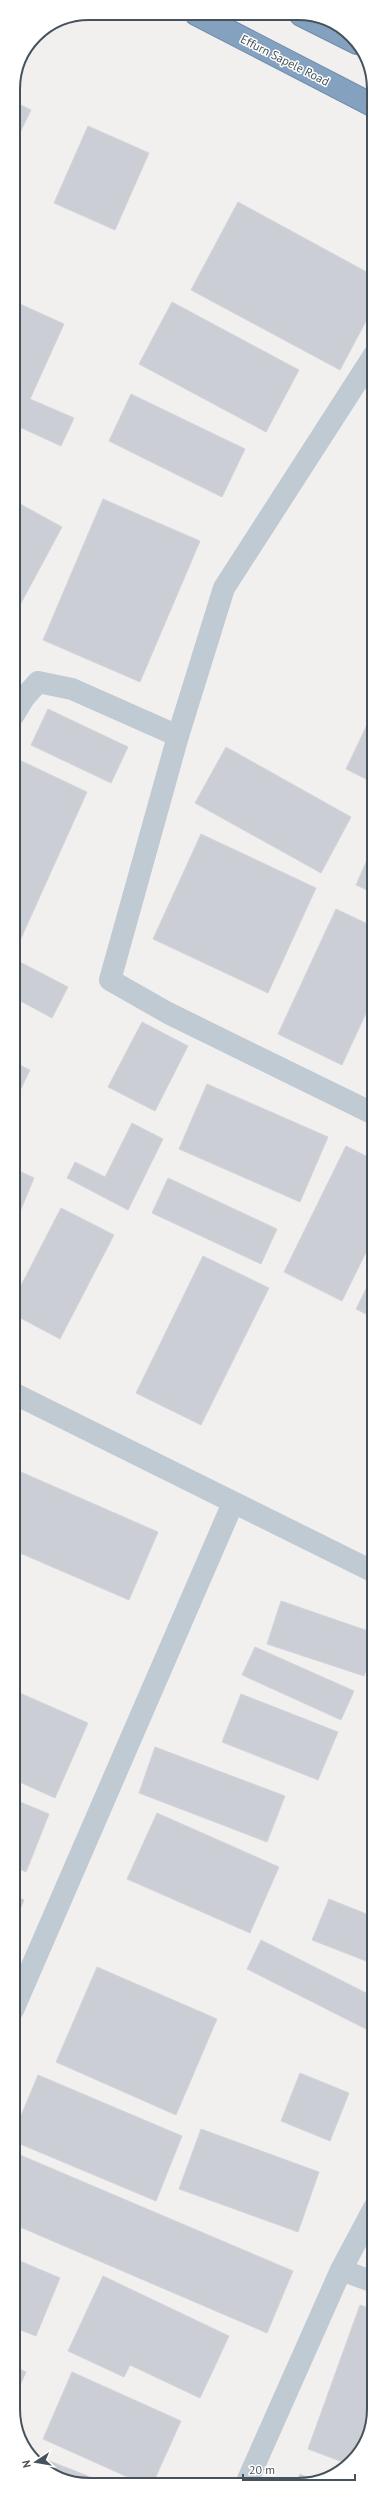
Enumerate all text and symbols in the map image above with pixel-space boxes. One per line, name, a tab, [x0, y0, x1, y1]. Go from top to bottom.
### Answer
street label: Effurn Sapele Road	[238, 31, 332, 89]
north arrow	[16, 2442, 56, 2482]
scale bar	[243, 2456, 355, 2482]
text: N	[19, 2459, 34, 2469]
text: 20 m	[249, 2462, 275, 2477]

